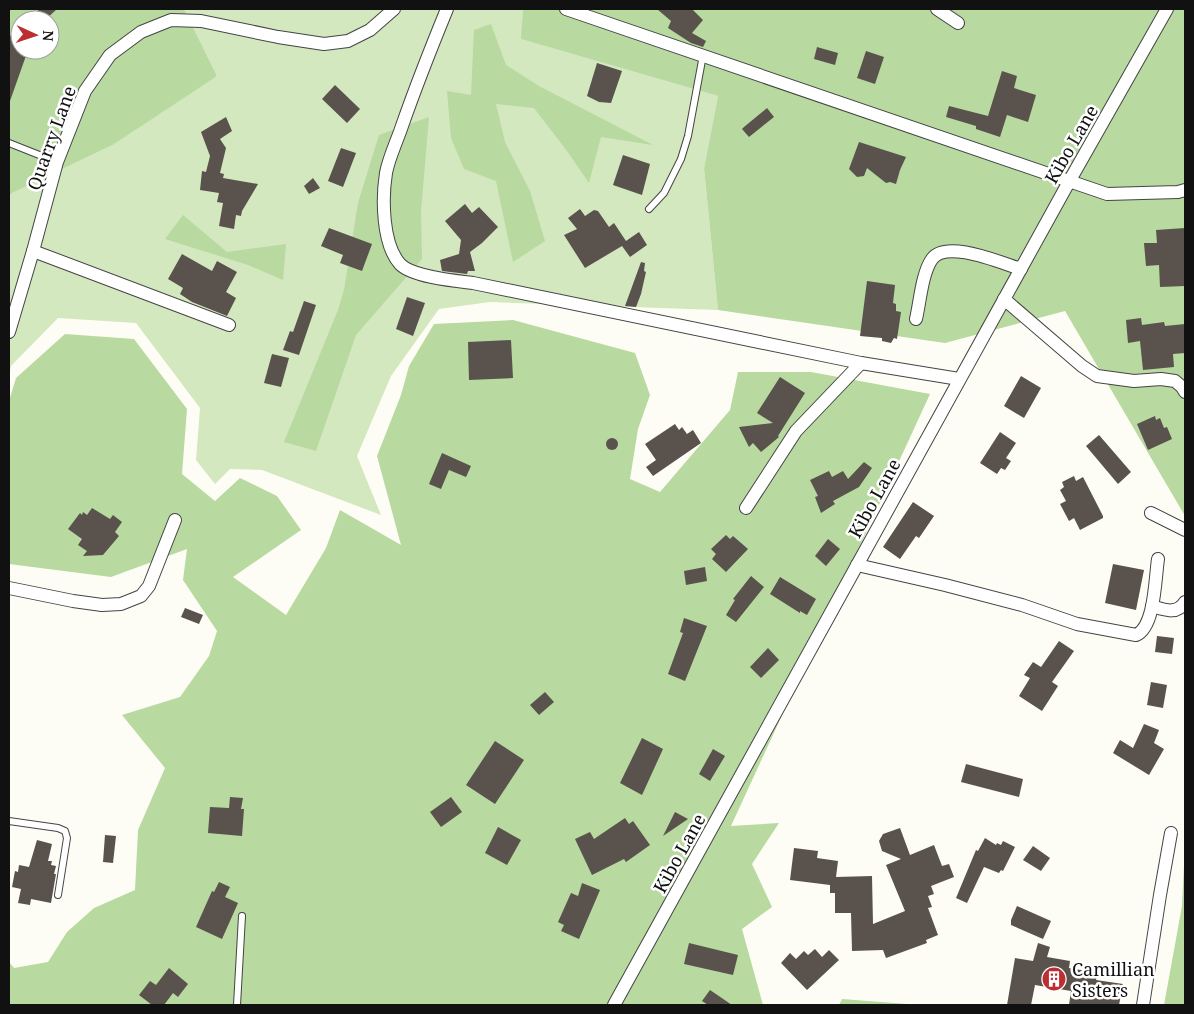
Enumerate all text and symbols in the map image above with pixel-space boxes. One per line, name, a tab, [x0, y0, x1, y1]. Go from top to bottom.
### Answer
north arrow	[10, 10, 60, 60]
text: N	[39, 30, 58, 42]
street label: Quarry Lane	[21, 83, 81, 193]
street label: Kibo Lane	[1039, 100, 1103, 188]
street label: Kibo Lane	[842, 454, 906, 542]
street label: Kibo Lane	[647, 809, 711, 897]
place label: Camillian Sisters	[1072, 957, 1155, 1002]
building icon: Camillian Sisters	[1041, 966, 1067, 992]

